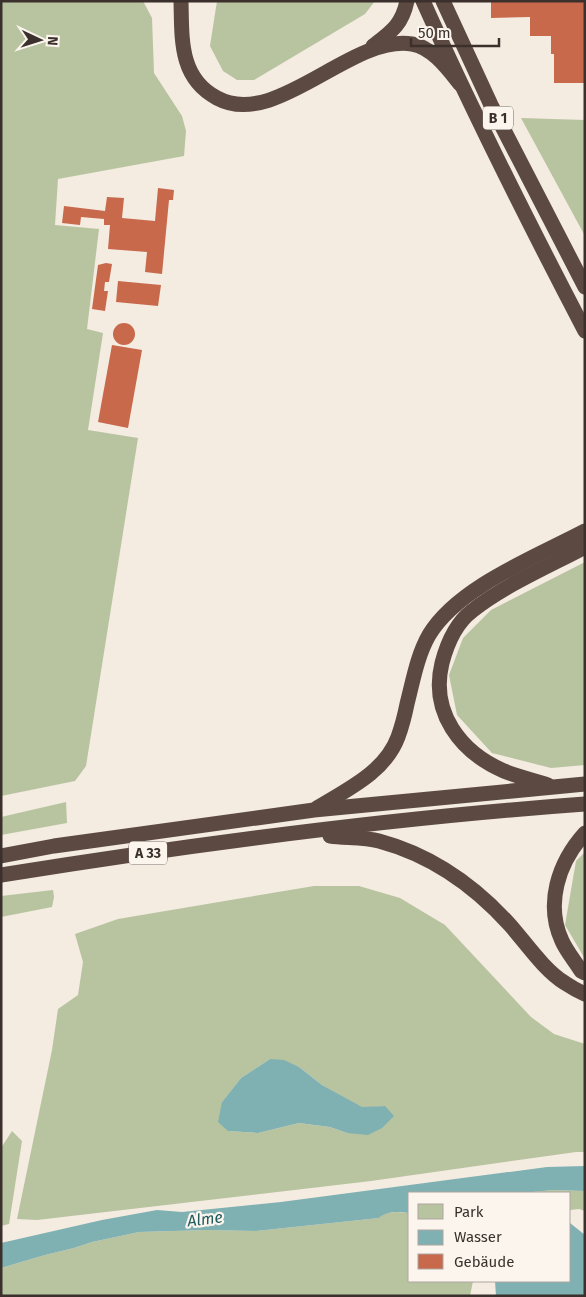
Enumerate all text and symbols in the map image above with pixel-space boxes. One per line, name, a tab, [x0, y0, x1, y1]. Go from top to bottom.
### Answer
north arrow	[15, 15, 65, 65]
scale bar	[411, 15, 498, 47]
text: 50 m	[418, 24, 451, 42]
text: N	[44, 36, 61, 46]
road number: B 1	[483, 106, 513, 130]
road number: A 33	[129, 841, 167, 864]
legend	[408, 1192, 571, 1282]
text: Park	[454, 1203, 484, 1221]
water label: Alme	[185, 1207, 224, 1231]
text: Wasser	[454, 1228, 502, 1246]
text: Gebäude	[454, 1253, 514, 1271]

